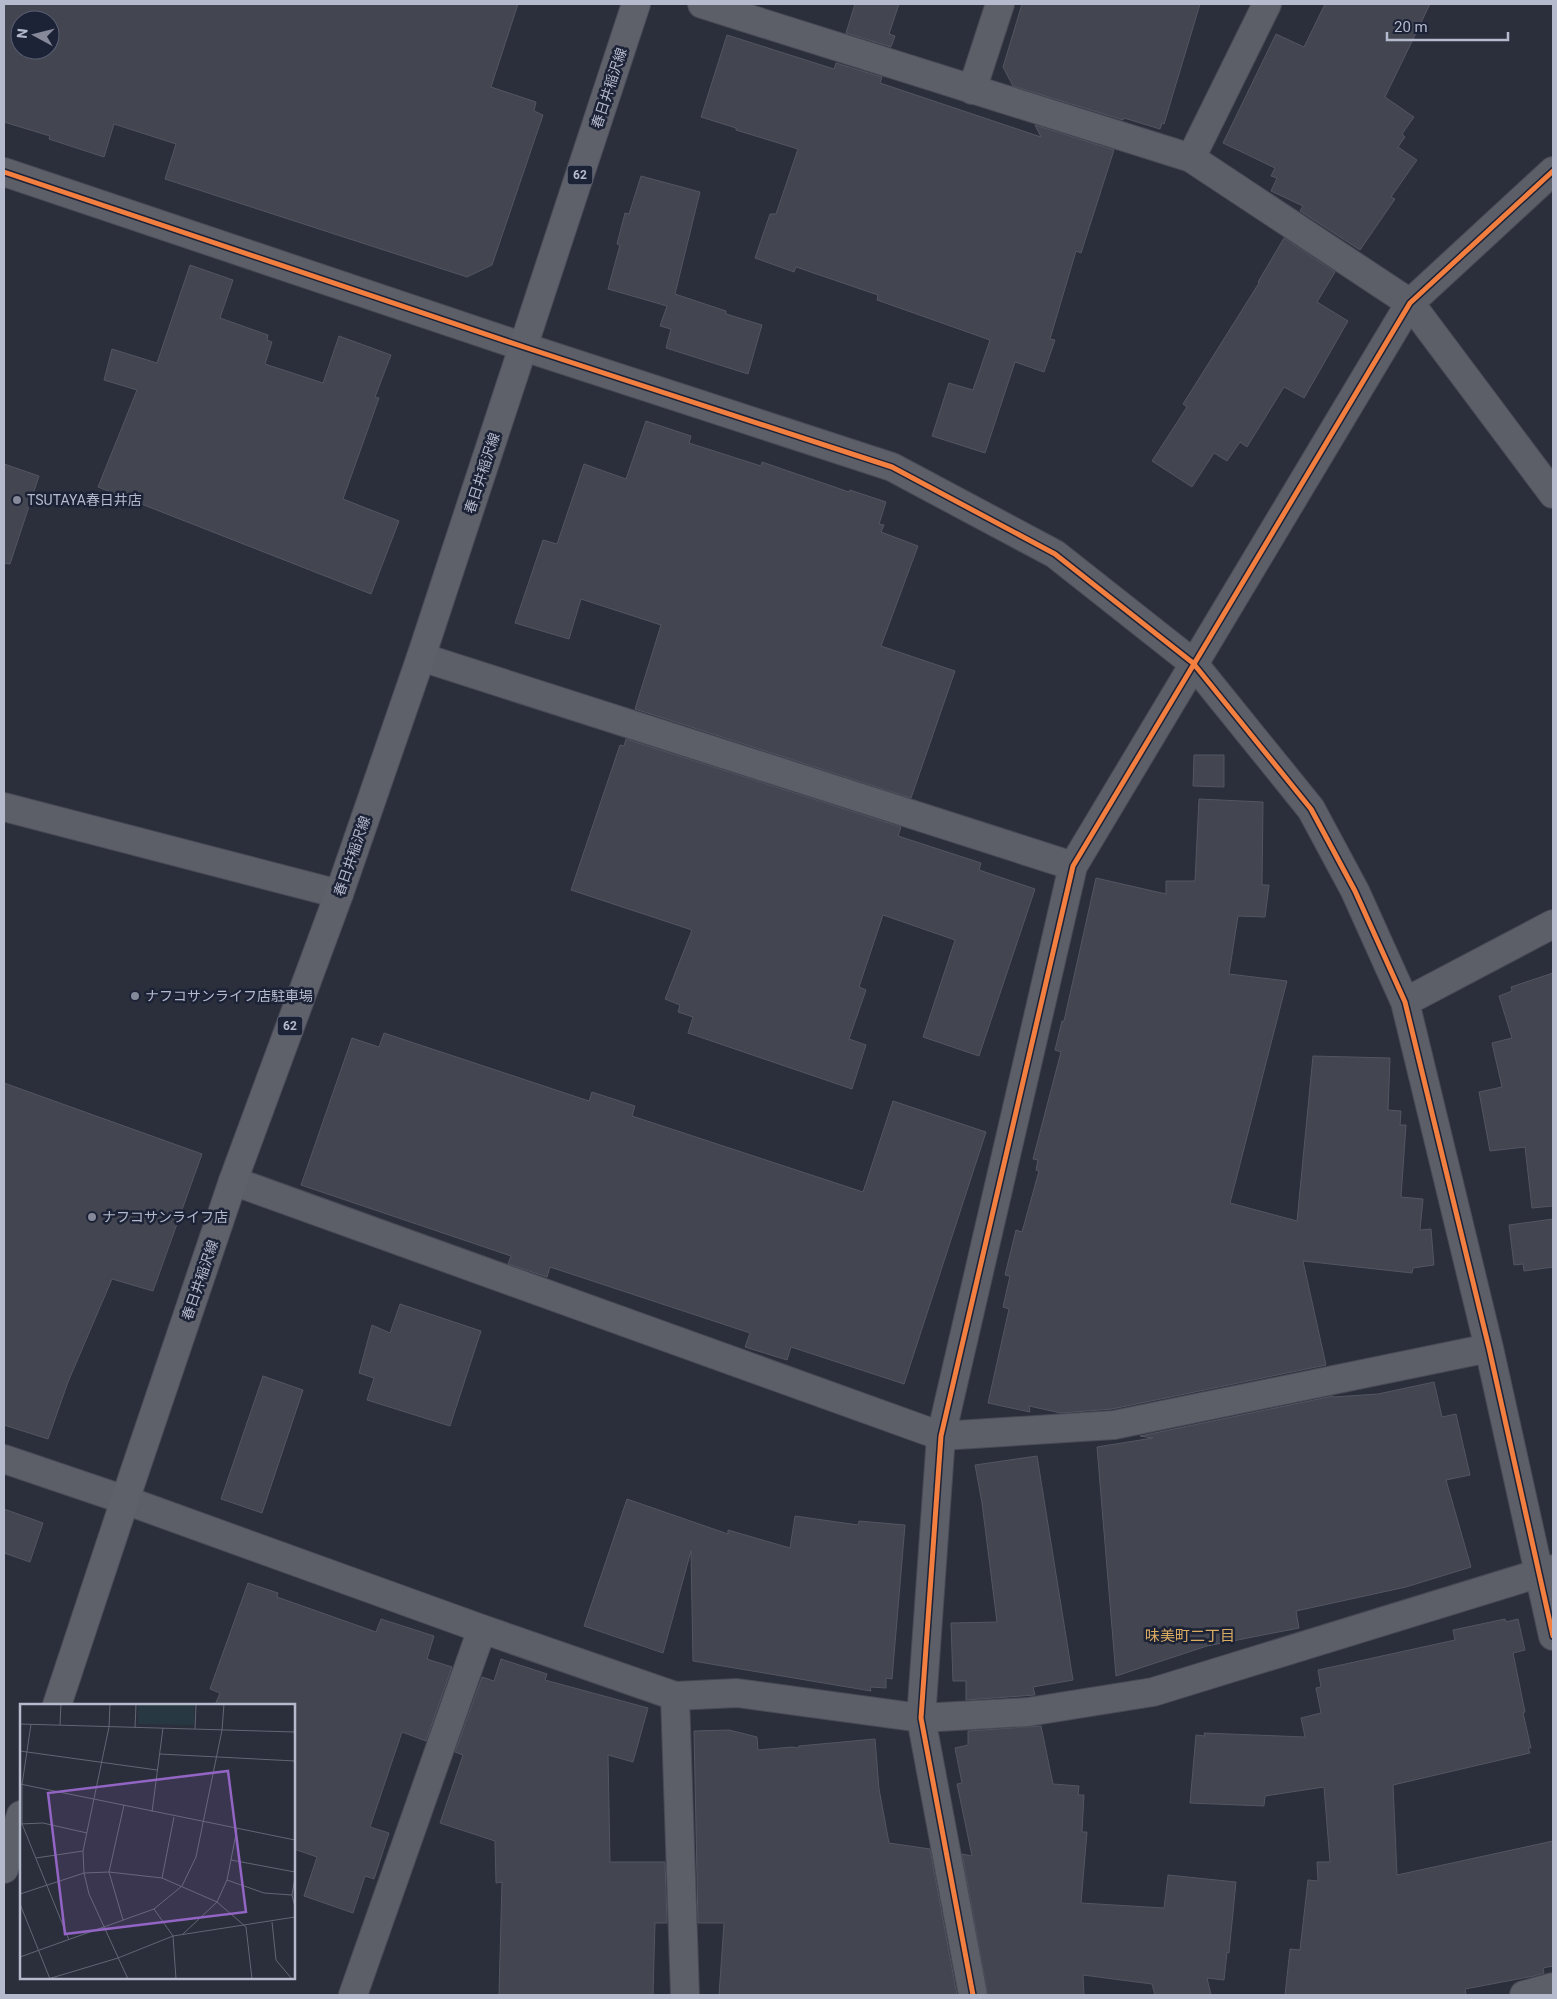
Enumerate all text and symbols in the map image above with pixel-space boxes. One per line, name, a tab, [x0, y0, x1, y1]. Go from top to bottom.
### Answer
north arrow	[10, 10, 60, 60]
scale bar	[1387, 10, 1508, 42]
text: 20 m	[1394, 18, 1428, 36]
text: N	[14, 28, 31, 39]
street label: 春日井稲沢線	[588, 46, 630, 130]
road number: 62	[568, 166, 592, 184]
street label: 春日井稲沢線	[461, 431, 503, 515]
place label: TSUTAYA春日井店	[27, 492, 142, 508]
marker: TSUTAYA春日井店	[11, 494, 23, 506]
street label: 春日井稲沢線	[331, 814, 373, 898]
place label: ナフコサンライフ店駐車場	[145, 988, 313, 1004]
marker: ナフコサンライフ店駐車場	[129, 990, 141, 1002]
road number: 62	[278, 1016, 302, 1036]
place label: ナフコサンライフ店	[102, 1209, 228, 1225]
marker: ナフコサンライフ店	[86, 1211, 98, 1223]
street label: 春日井稲沢線	[179, 1238, 221, 1322]
district label: 味美町二丁目	[1145, 1627, 1235, 1645]
inset map	[20, 1704, 295, 1979]

